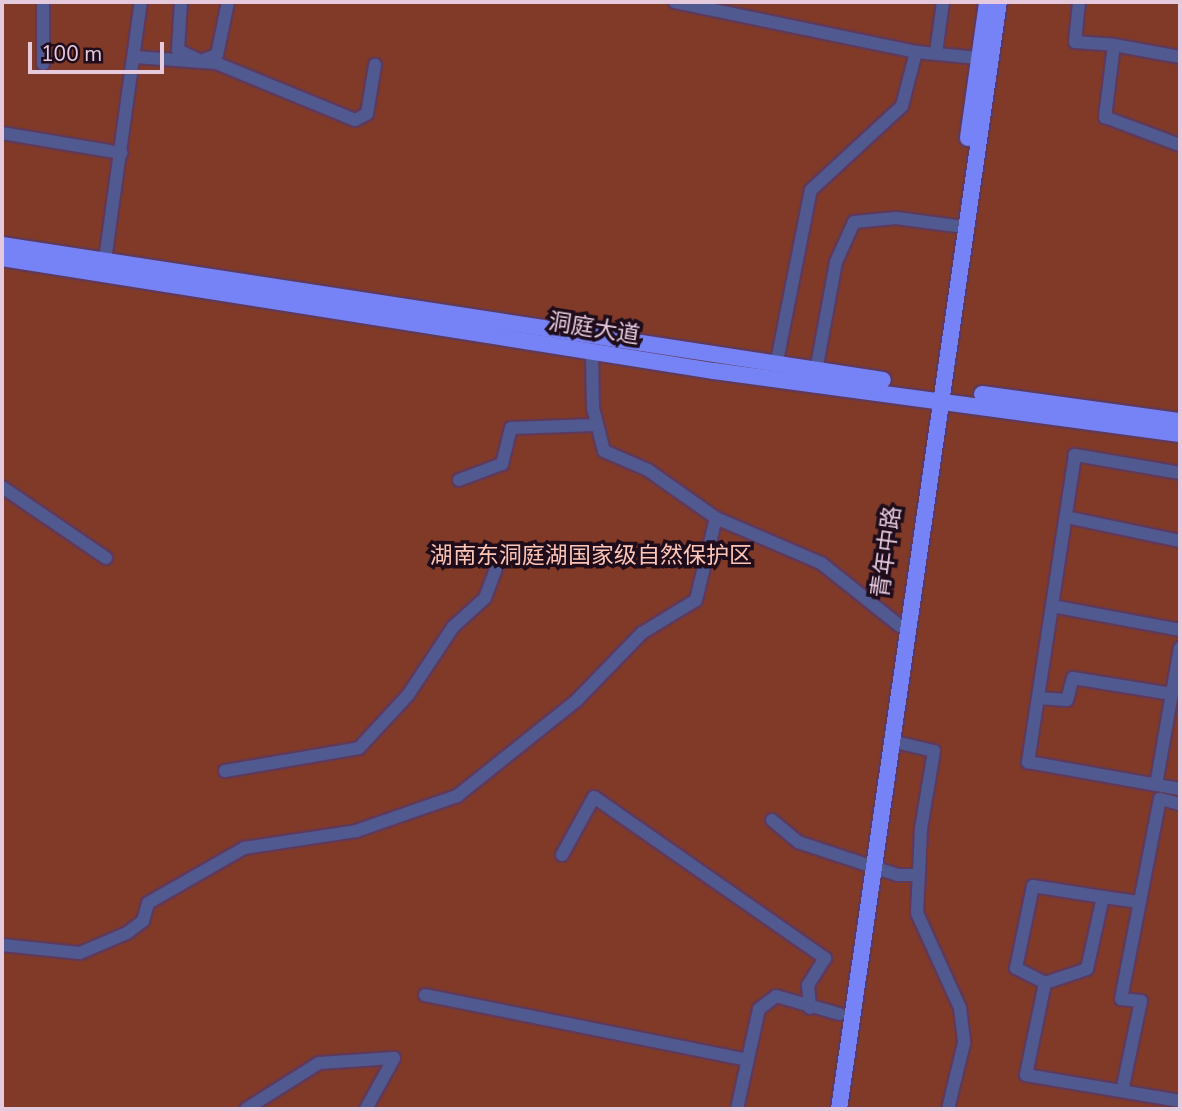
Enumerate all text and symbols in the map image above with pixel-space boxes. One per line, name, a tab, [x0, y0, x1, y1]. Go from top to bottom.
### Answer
scale bar	[32, 28, 168, 72]
text: 100 m	[41, 40, 102, 68]
street label: 洞庭大道	[546, 308, 642, 350]
street label: 青年中路	[867, 505, 907, 599]
park label: 湖南东洞庭湖国家级自然保护区	[430, 542, 752, 570]

